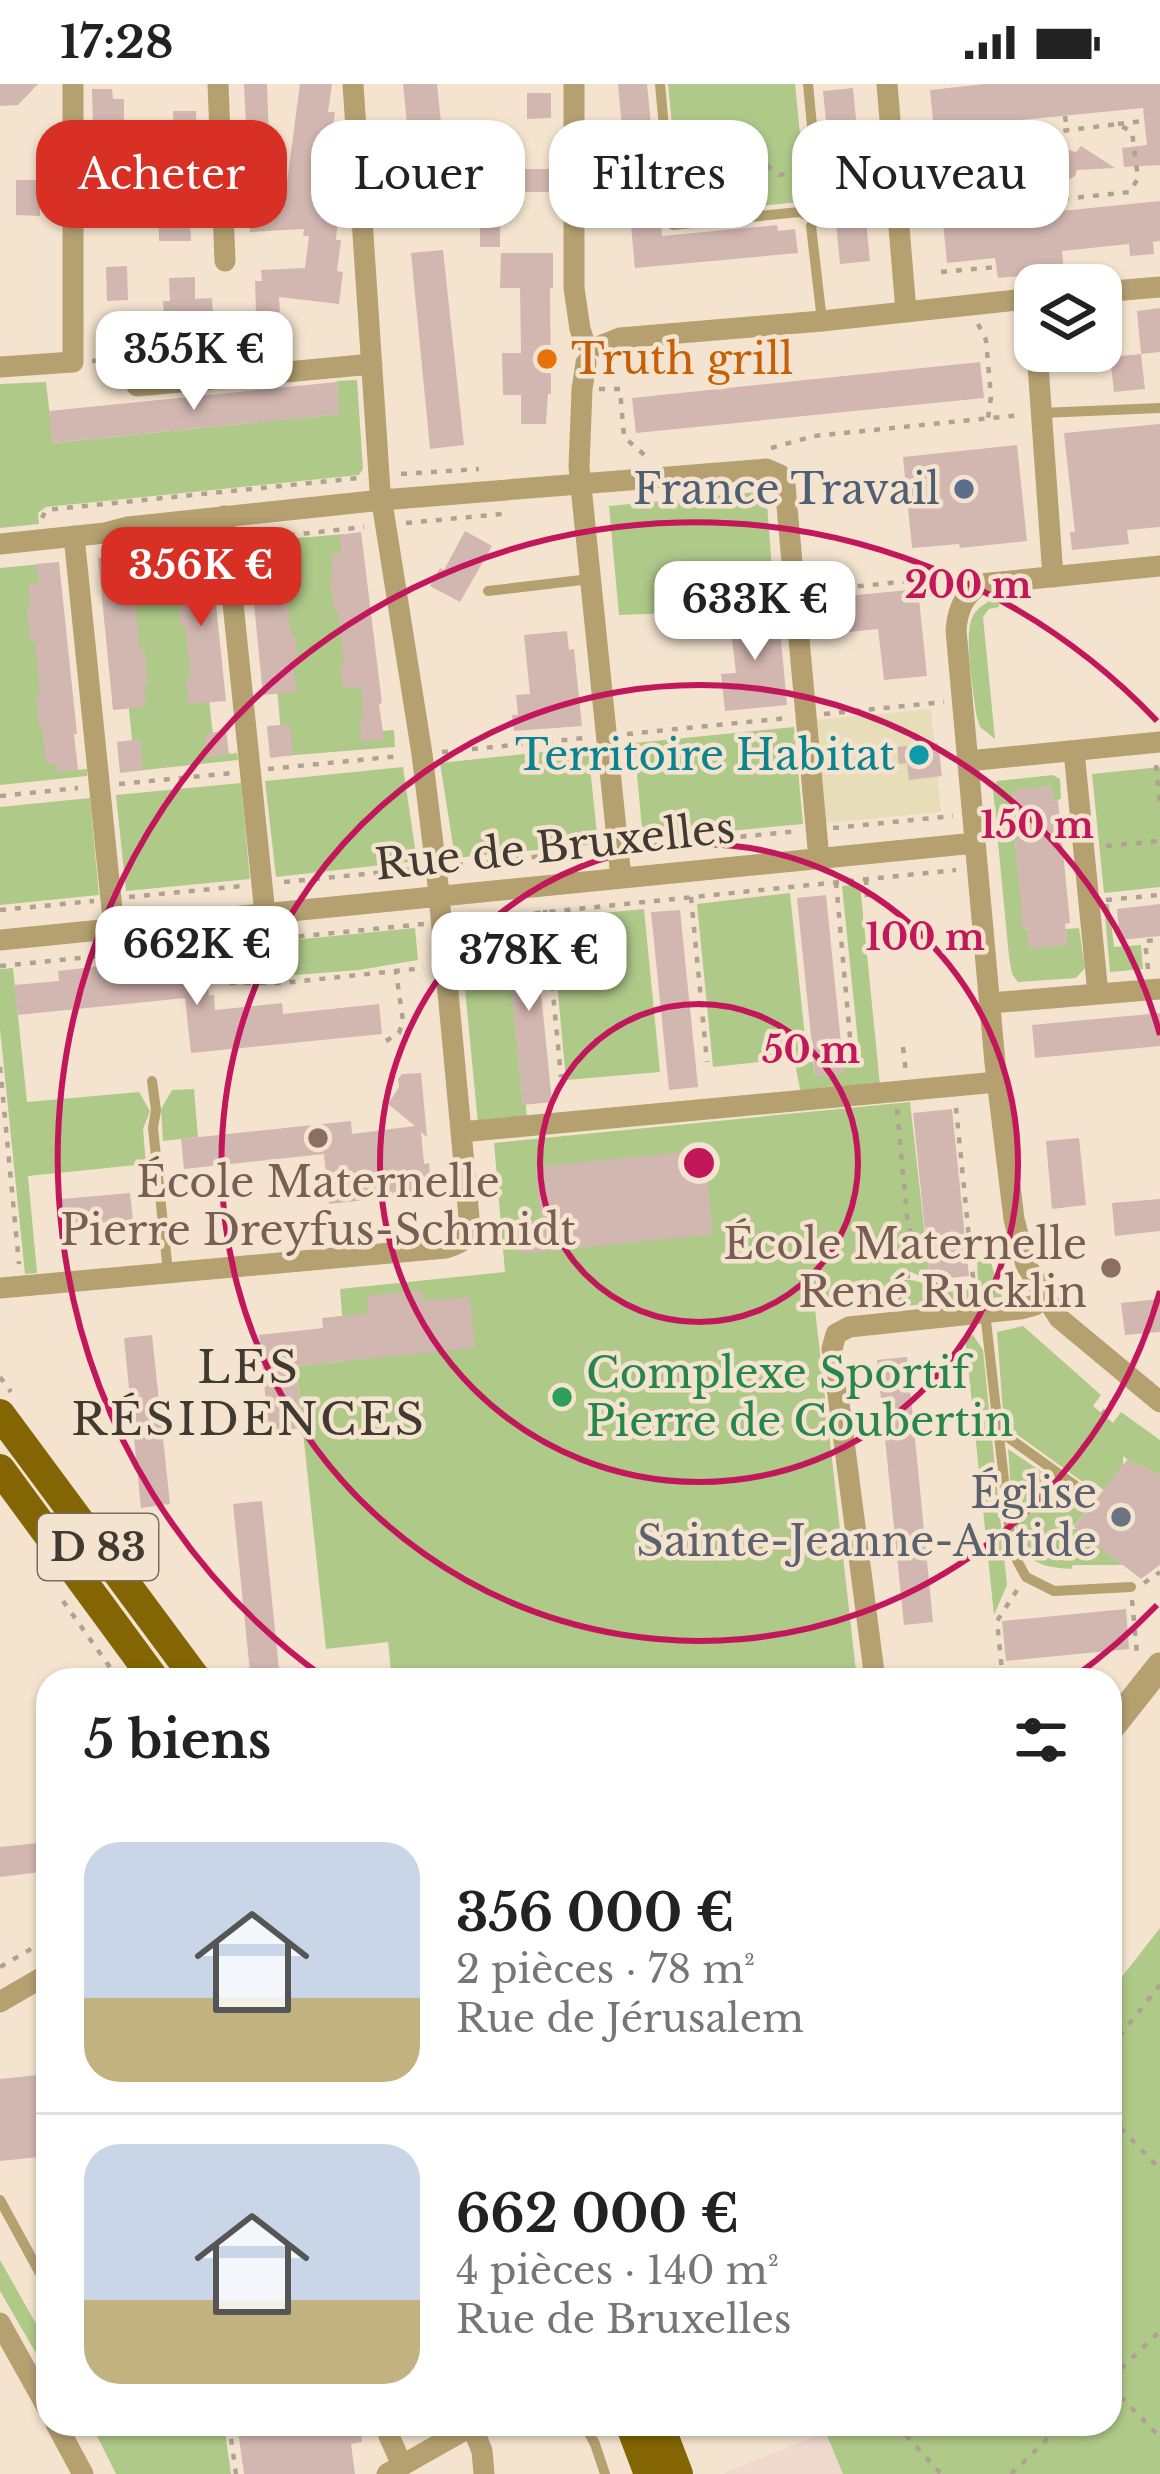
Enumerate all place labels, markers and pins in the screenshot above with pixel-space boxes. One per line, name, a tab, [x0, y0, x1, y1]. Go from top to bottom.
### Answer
pin: 355K €	[96, 311, 292, 413]
place label: Truth grill	[571, 333, 794, 385]
marker: Truth grill	[534, 346, 560, 372]
place label: France Travail	[633, 463, 940, 515]
marker: France Travail	[951, 476, 977, 502]
pin: 356K €	[103, 527, 299, 629]
pin: 633K €	[657, 561, 853, 663]
place label: Territoire Habitat	[515, 729, 895, 781]
marker: Territoire Habitat	[906, 742, 932, 768]
pin: 662K €	[99, 906, 295, 1008]
pin: 378K €	[431, 912, 627, 1014]
marker: École Maternelle Pierre Dreyfus-Schmidt	[305, 1125, 331, 1151]
centre of rings	[678, 1142, 720, 1184]
place label: École Maternelle Pierre Dreyfus-Schmidt	[60, 1156, 576, 1256]
place label: École Maternelle René Rucklin	[723, 1218, 1087, 1318]
marker: École Maternelle René Rucklin	[1098, 1255, 1124, 1281]
place label: Complexe Sportif Pierre de Coubertin	[586, 1347, 1013, 1447]
marker: Complexe Sportif Pierre de Coubertin	[549, 1384, 575, 1410]
place label: Église Sainte-Jeanne-Antide	[637, 1467, 1097, 1567]
marker: Église Sainte-Jeanne-Antide	[1108, 1504, 1134, 1530]

